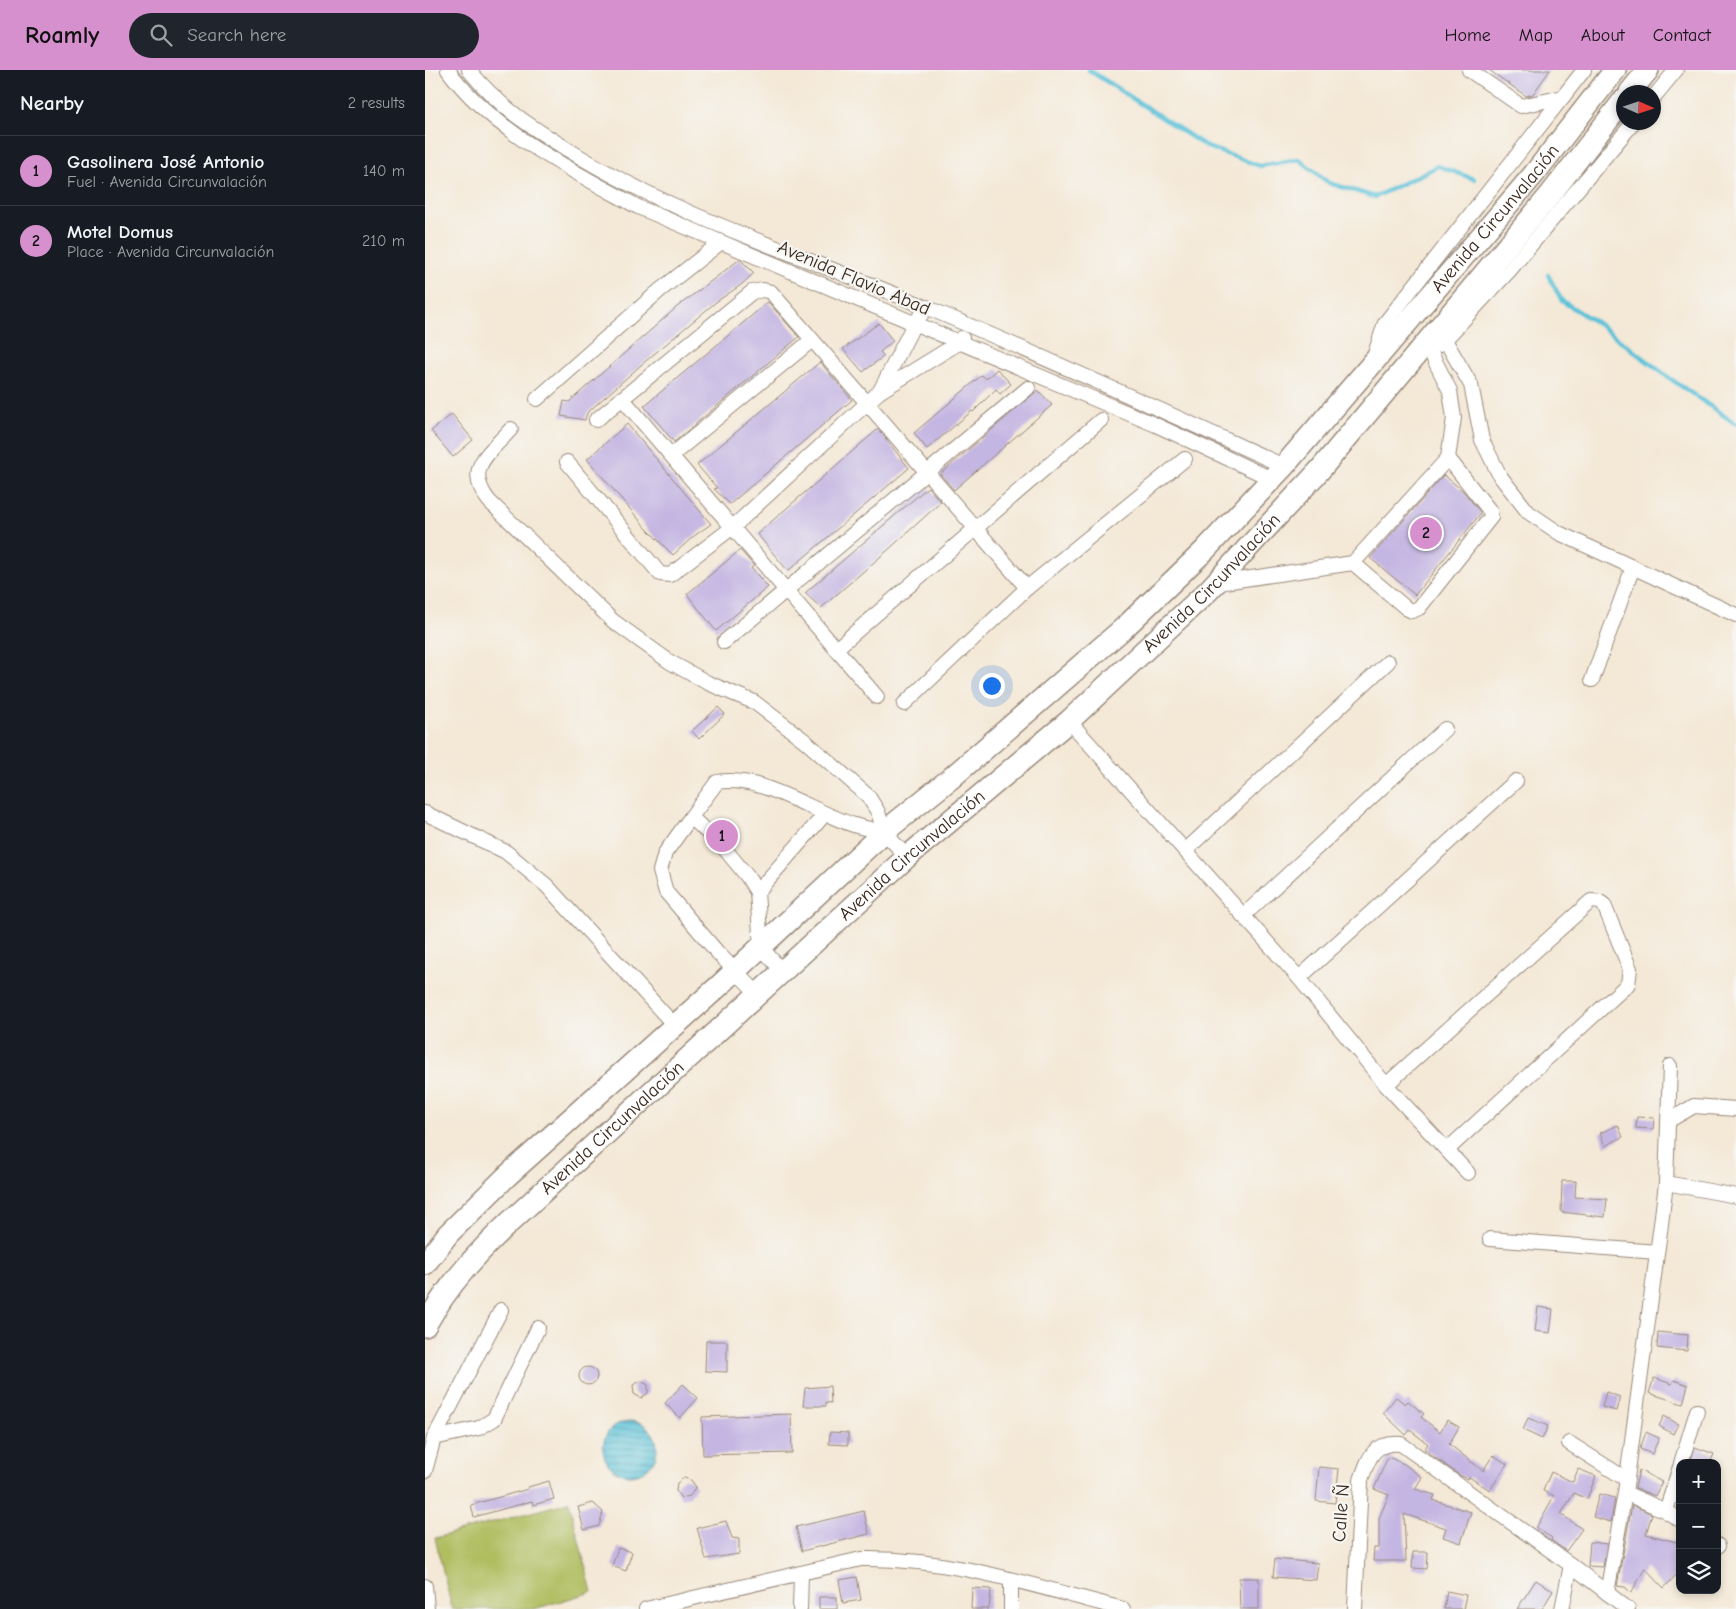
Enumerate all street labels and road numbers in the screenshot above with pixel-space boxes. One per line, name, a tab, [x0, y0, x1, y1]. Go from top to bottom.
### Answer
street label: Avenida Circunvalación	[1427, 140, 1564, 297]
street label: Avenida Flavio Abad	[774, 236, 934, 320]
street label: Avenida Circunvalación	[1138, 509, 1285, 657]
street label: Avenida Circunvalación	[834, 785, 989, 925]
street label: Avenida Circunvalación	[536, 1056, 689, 1199]
street label: Calle Ñ	[1328, 1483, 1354, 1543]

